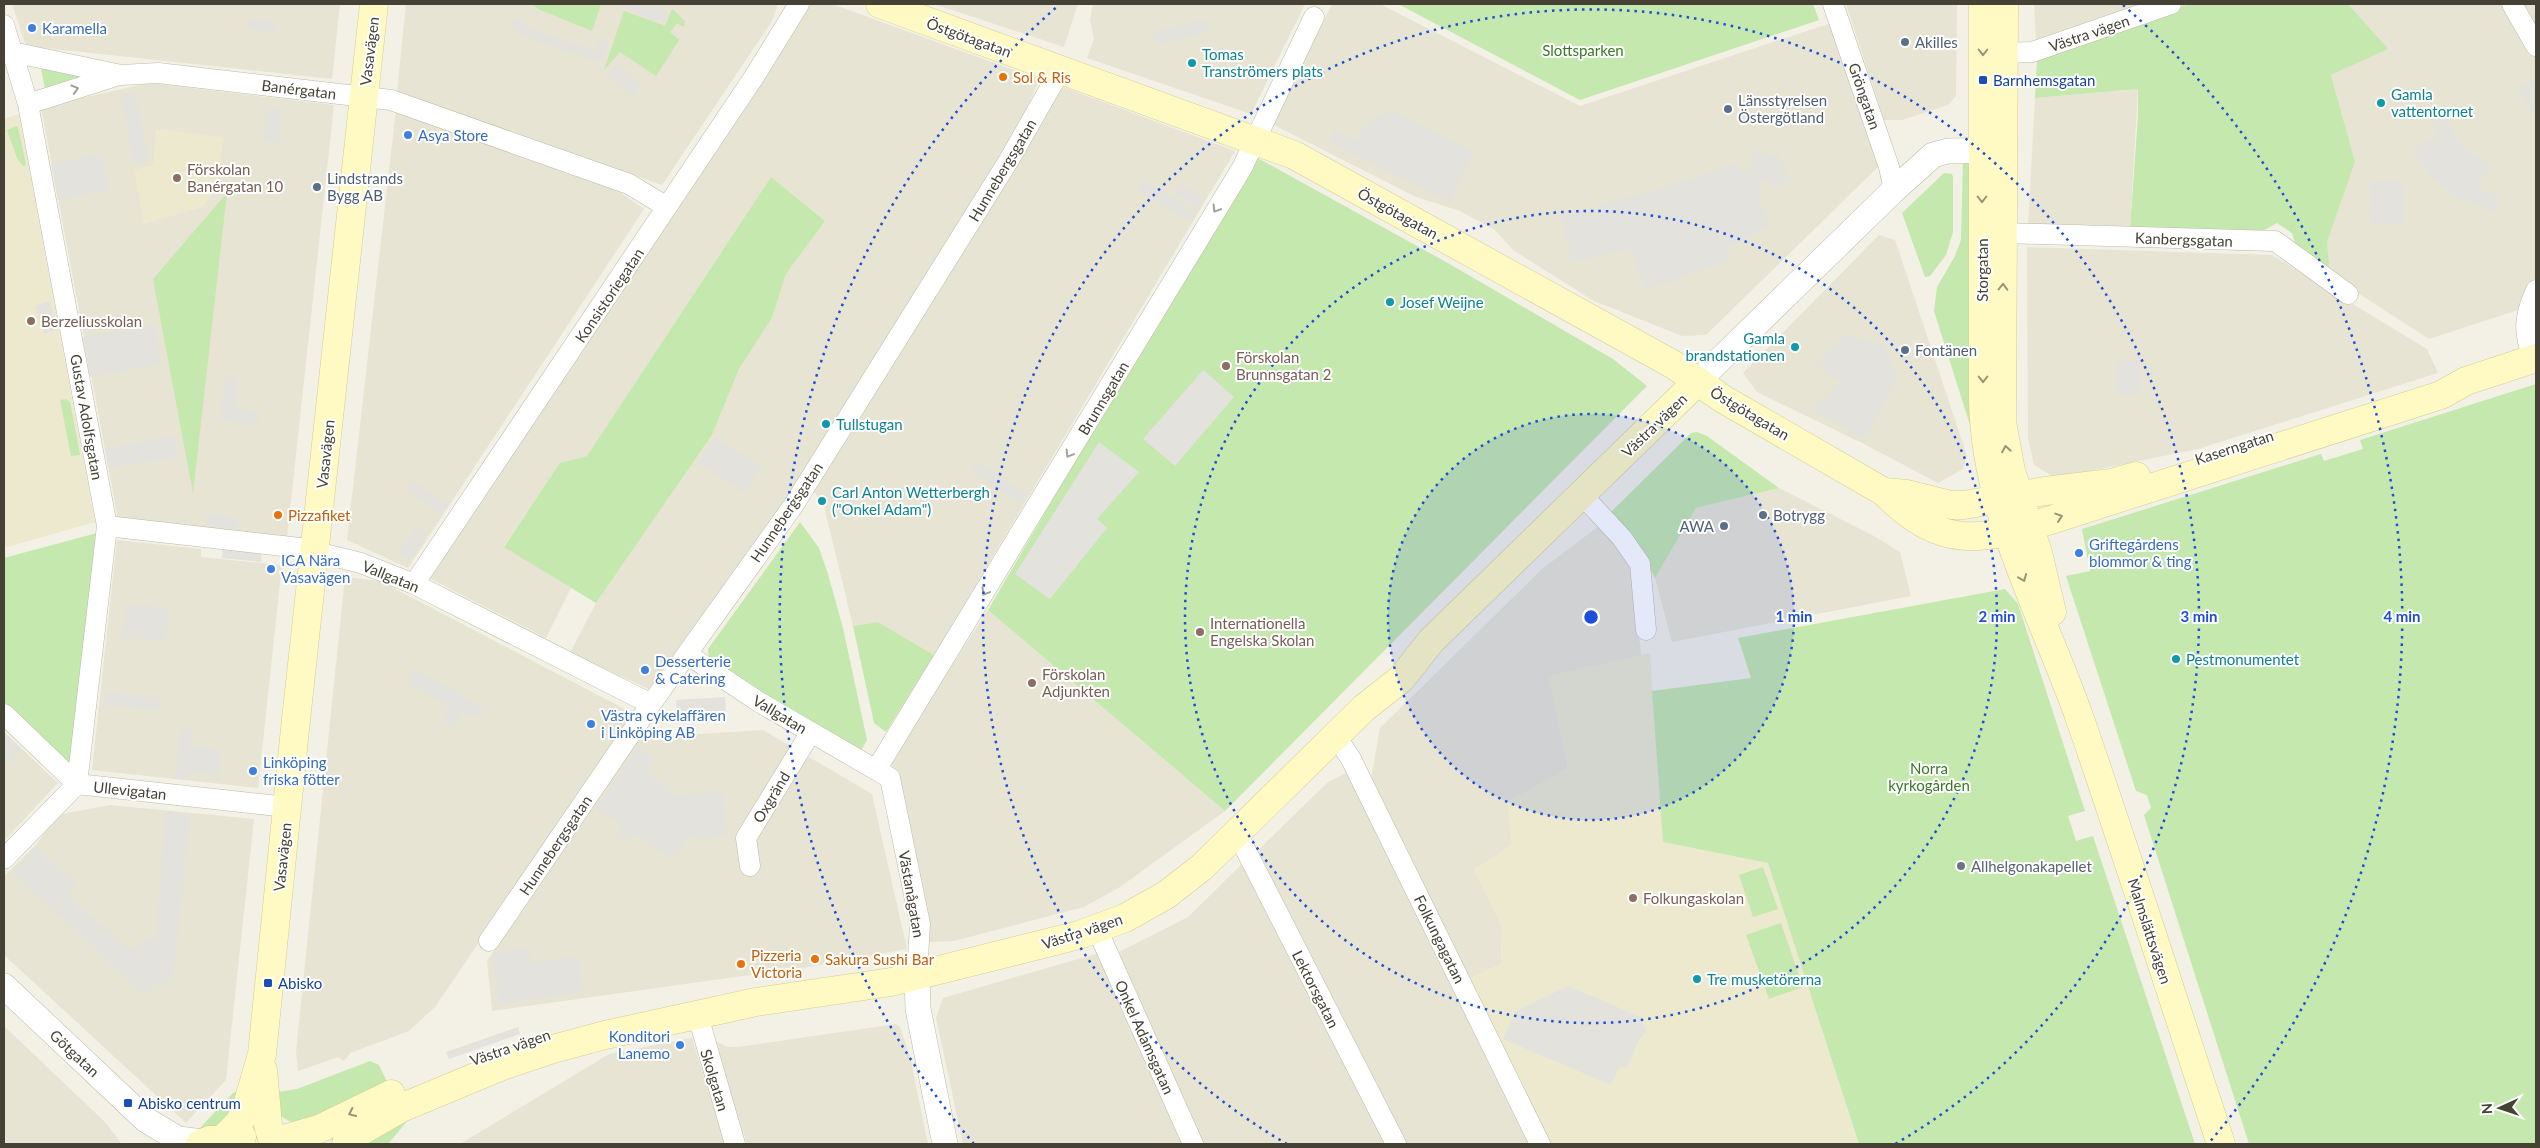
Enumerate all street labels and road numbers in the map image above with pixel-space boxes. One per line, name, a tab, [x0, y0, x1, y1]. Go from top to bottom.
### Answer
street label: Västra vägen	[2046, 11, 2132, 55]
street label: Östgötagatan	[924, 13, 1014, 61]
street label: Vasavägen	[356, 16, 382, 86]
street label: Gröngatan	[1845, 60, 1885, 132]
street label: Banérgatan	[261, 75, 337, 103]
street label: Hunnebergsgatan	[964, 115, 1040, 225]
street label: Östgötagatan	[1355, 184, 1441, 242]
street label: Kanbergsgatan	[2135, 228, 2233, 250]
street label: Storgatan	[1973, 238, 1991, 302]
street label: Konsistoriegatan	[571, 244, 647, 346]
street label: Gustav Adolfsgatan	[67, 353, 107, 481]
street label: Brunnsgatan	[1074, 358, 1132, 438]
street label: Östgötagatan	[1707, 382, 1793, 444]
street label: Västra vägen	[1618, 389, 1690, 461]
street label: Vasavägen	[312, 419, 338, 489]
street label: Kaserngatan	[2192, 426, 2276, 468]
street label: Hunnebergsgatan	[746, 459, 826, 565]
street label: Vallgatan	[360, 556, 422, 596]
street label: Vallgatan	[750, 691, 810, 737]
street label: Oxgränd	[749, 768, 793, 826]
street label: Ullevigatan	[93, 777, 167, 803]
street label: Hunnebergsgatan	[515, 792, 595, 898]
street label: Vasavägen	[269, 822, 295, 892]
street label: Västanågatan	[895, 849, 929, 939]
street label: Malmslättsvägen	[2124, 876, 2176, 986]
street label: Folkungagatan	[1411, 892, 1469, 986]
street label: Västra vägen	[1039, 909, 1125, 953]
street label: Lektorsgatan	[1289, 947, 1343, 1031]
street label: Onkel Adamsgatan	[1112, 977, 1178, 1097]
street label: Västra vägen	[467, 1025, 553, 1069]
street label: Götgatan	[47, 1026, 103, 1080]
street label: Skolgatan	[697, 1047, 733, 1113]

